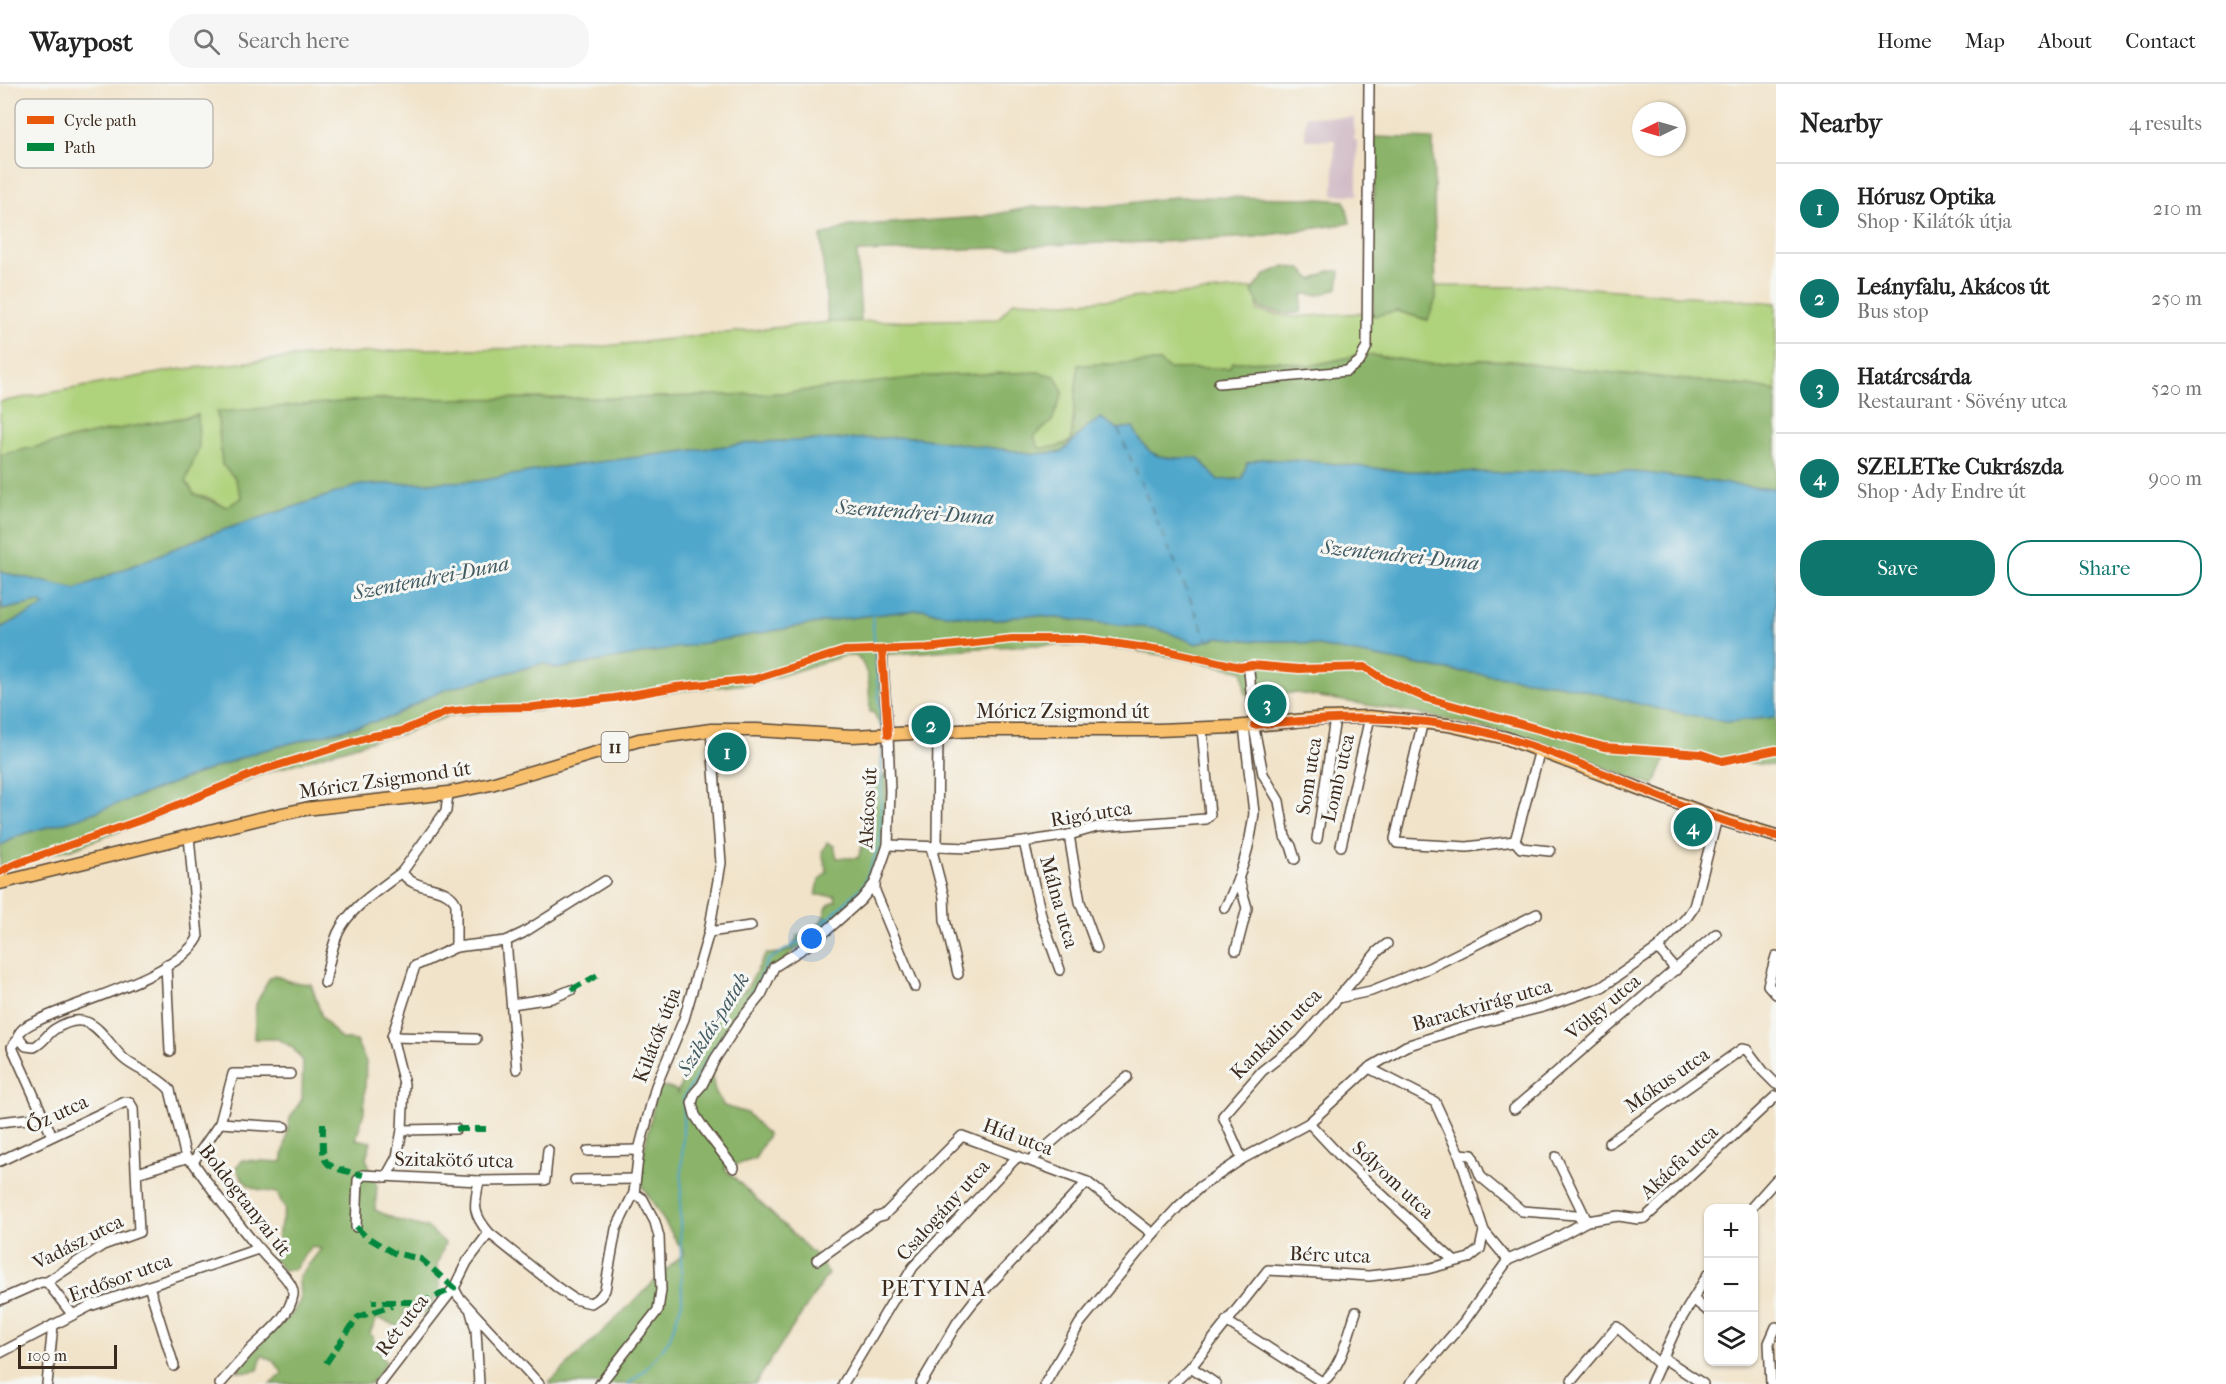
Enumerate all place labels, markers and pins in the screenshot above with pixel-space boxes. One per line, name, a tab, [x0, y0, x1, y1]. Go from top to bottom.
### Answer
pin: 3	[1248, 682, 1286, 726]
pin: 2	[912, 702, 950, 748]
pin: 1	[708, 730, 746, 774]
pin: 4	[1674, 804, 1712, 850]

